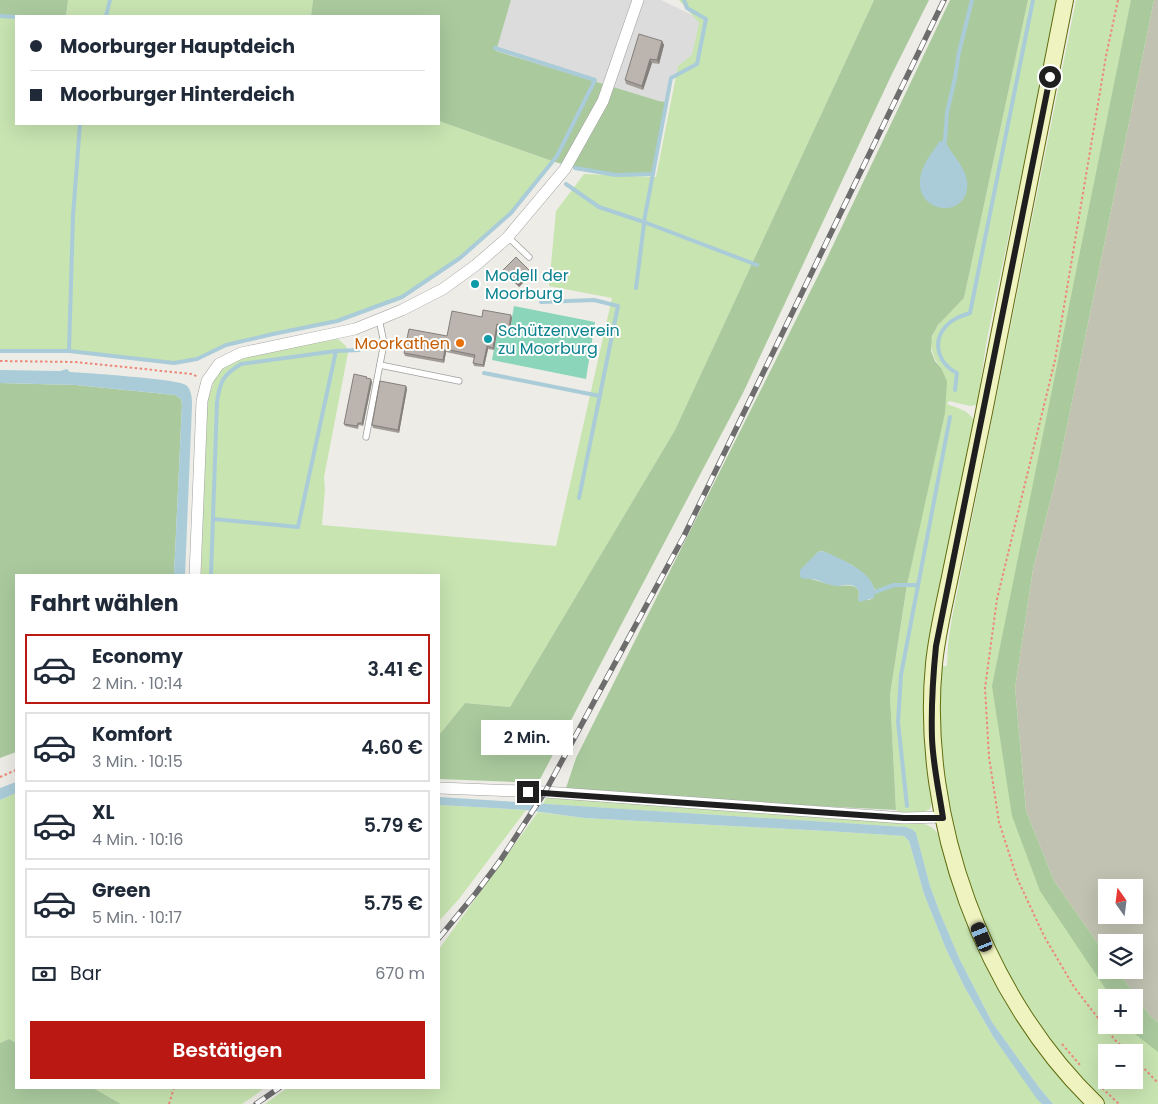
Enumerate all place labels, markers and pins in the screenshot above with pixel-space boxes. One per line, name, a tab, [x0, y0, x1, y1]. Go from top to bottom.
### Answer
place label: Modell der Moorburg	[485, 264, 569, 305]
marker: Modell der Moorburg	[469, 278, 481, 290]
place label: Schützenverein zu Moorburg	[498, 319, 620, 360]
place label: Moorkathen	[354, 332, 450, 355]
marker: Schützenverein zu Moorburg	[482, 333, 494, 345]
marker: Moorkathen	[454, 337, 466, 349]

